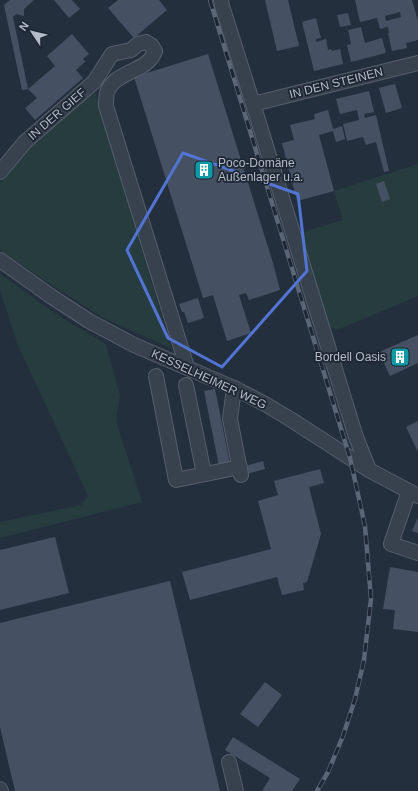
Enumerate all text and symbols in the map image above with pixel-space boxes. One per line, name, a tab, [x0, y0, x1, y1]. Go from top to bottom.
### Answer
north arrow	[12, 12, 52, 52]
text: N	[17, 20, 31, 33]
street label: IN DEN STEINEN	[288, 65, 384, 101]
street label: IN DER GIEF	[25, 85, 89, 143]
place label: Poco-Domäne Außenlager u.a.	[218, 156, 303, 184]
building icon: Poco-Domäne Außenlager u.a.	[193, 159, 215, 181]
street label: KESSELHEIMER WEG	[149, 346, 269, 412]
building icon: Bordell Oasis	[389, 346, 411, 368]
place label: Bordell Oasis	[315, 350, 386, 364]

